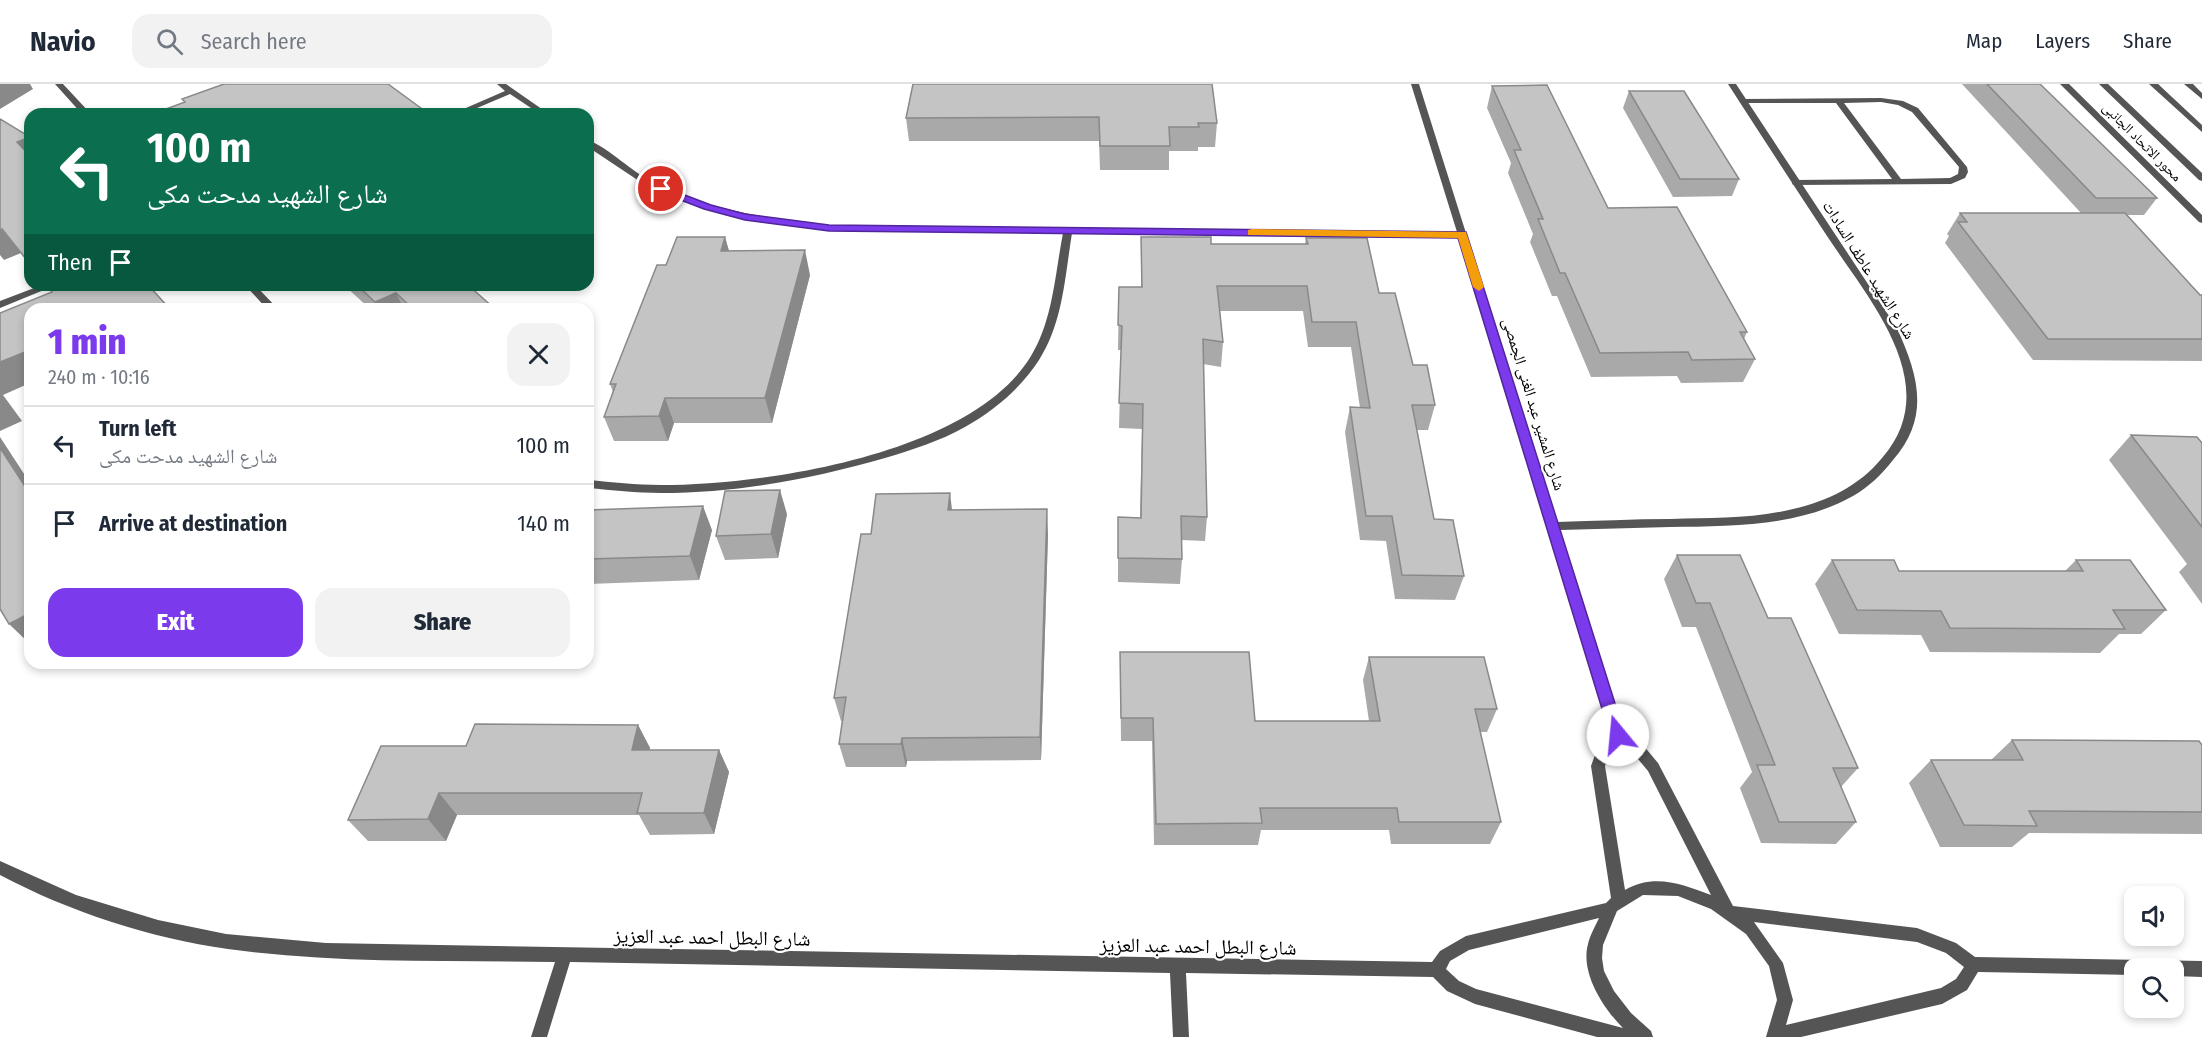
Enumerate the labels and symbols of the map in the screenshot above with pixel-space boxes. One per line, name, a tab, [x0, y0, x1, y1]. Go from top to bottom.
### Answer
street label: محور الاتحاد الجانبى	[2099, 99, 2185, 185]
pin	[635, 163, 686, 214]
street label: شارع الشهيد عاطف السادات	[1818, 197, 1919, 343]
street label: شارع المشير عبد الغنى الجمصى	[1498, 315, 1569, 493]
position arrow	[1586, 703, 1650, 767]
street label: شارع البطل احمد عبد العزيز	[612, 923, 811, 952]
street label: شارع البطل احمد عبد العزيز	[1098, 932, 1297, 961]

